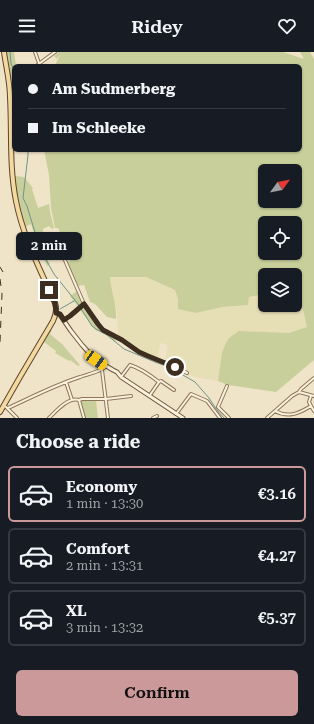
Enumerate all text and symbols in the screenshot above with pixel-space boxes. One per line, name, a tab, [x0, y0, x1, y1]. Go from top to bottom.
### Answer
icon: menu	[16, 15, 38, 37]
icon: heart	[276, 15, 298, 37]
text: Ridey	[131, 16, 183, 37]
text: Am Sudmerberg	[52, 80, 175, 98]
text: Im Schleeke	[52, 119, 146, 137]
north arrow	[258, 164, 302, 208]
map controls	[258, 164, 302, 312]
button: locate	[258, 216, 302, 260]
callout: 2 min	[16, 232, 82, 260]
text: 2 min	[31, 238, 67, 253]
button: layers	[258, 268, 302, 312]
route end	[40, 281, 58, 299]
car	[83, 348, 109, 372]
route start	[166, 358, 184, 376]
text: Choose a ride	[16, 431, 140, 452]
icon: car	[18, 476, 54, 512]
text: Economy	[66, 478, 137, 496]
text: €3.16	[258, 485, 296, 503]
text: 1 min · 13:30	[66, 496, 143, 511]
icon: car	[18, 538, 54, 574]
text: Comfort	[66, 540, 130, 558]
text: €4.27	[258, 547, 296, 565]
text: 2 min · 13:31	[66, 558, 143, 573]
icon: car	[18, 600, 54, 636]
text: XL	[66, 602, 87, 620]
text: €5.37	[258, 609, 296, 627]
text: 3 min · 13:32	[66, 620, 143, 635]
button: Confirm	[16, 670, 298, 716]

